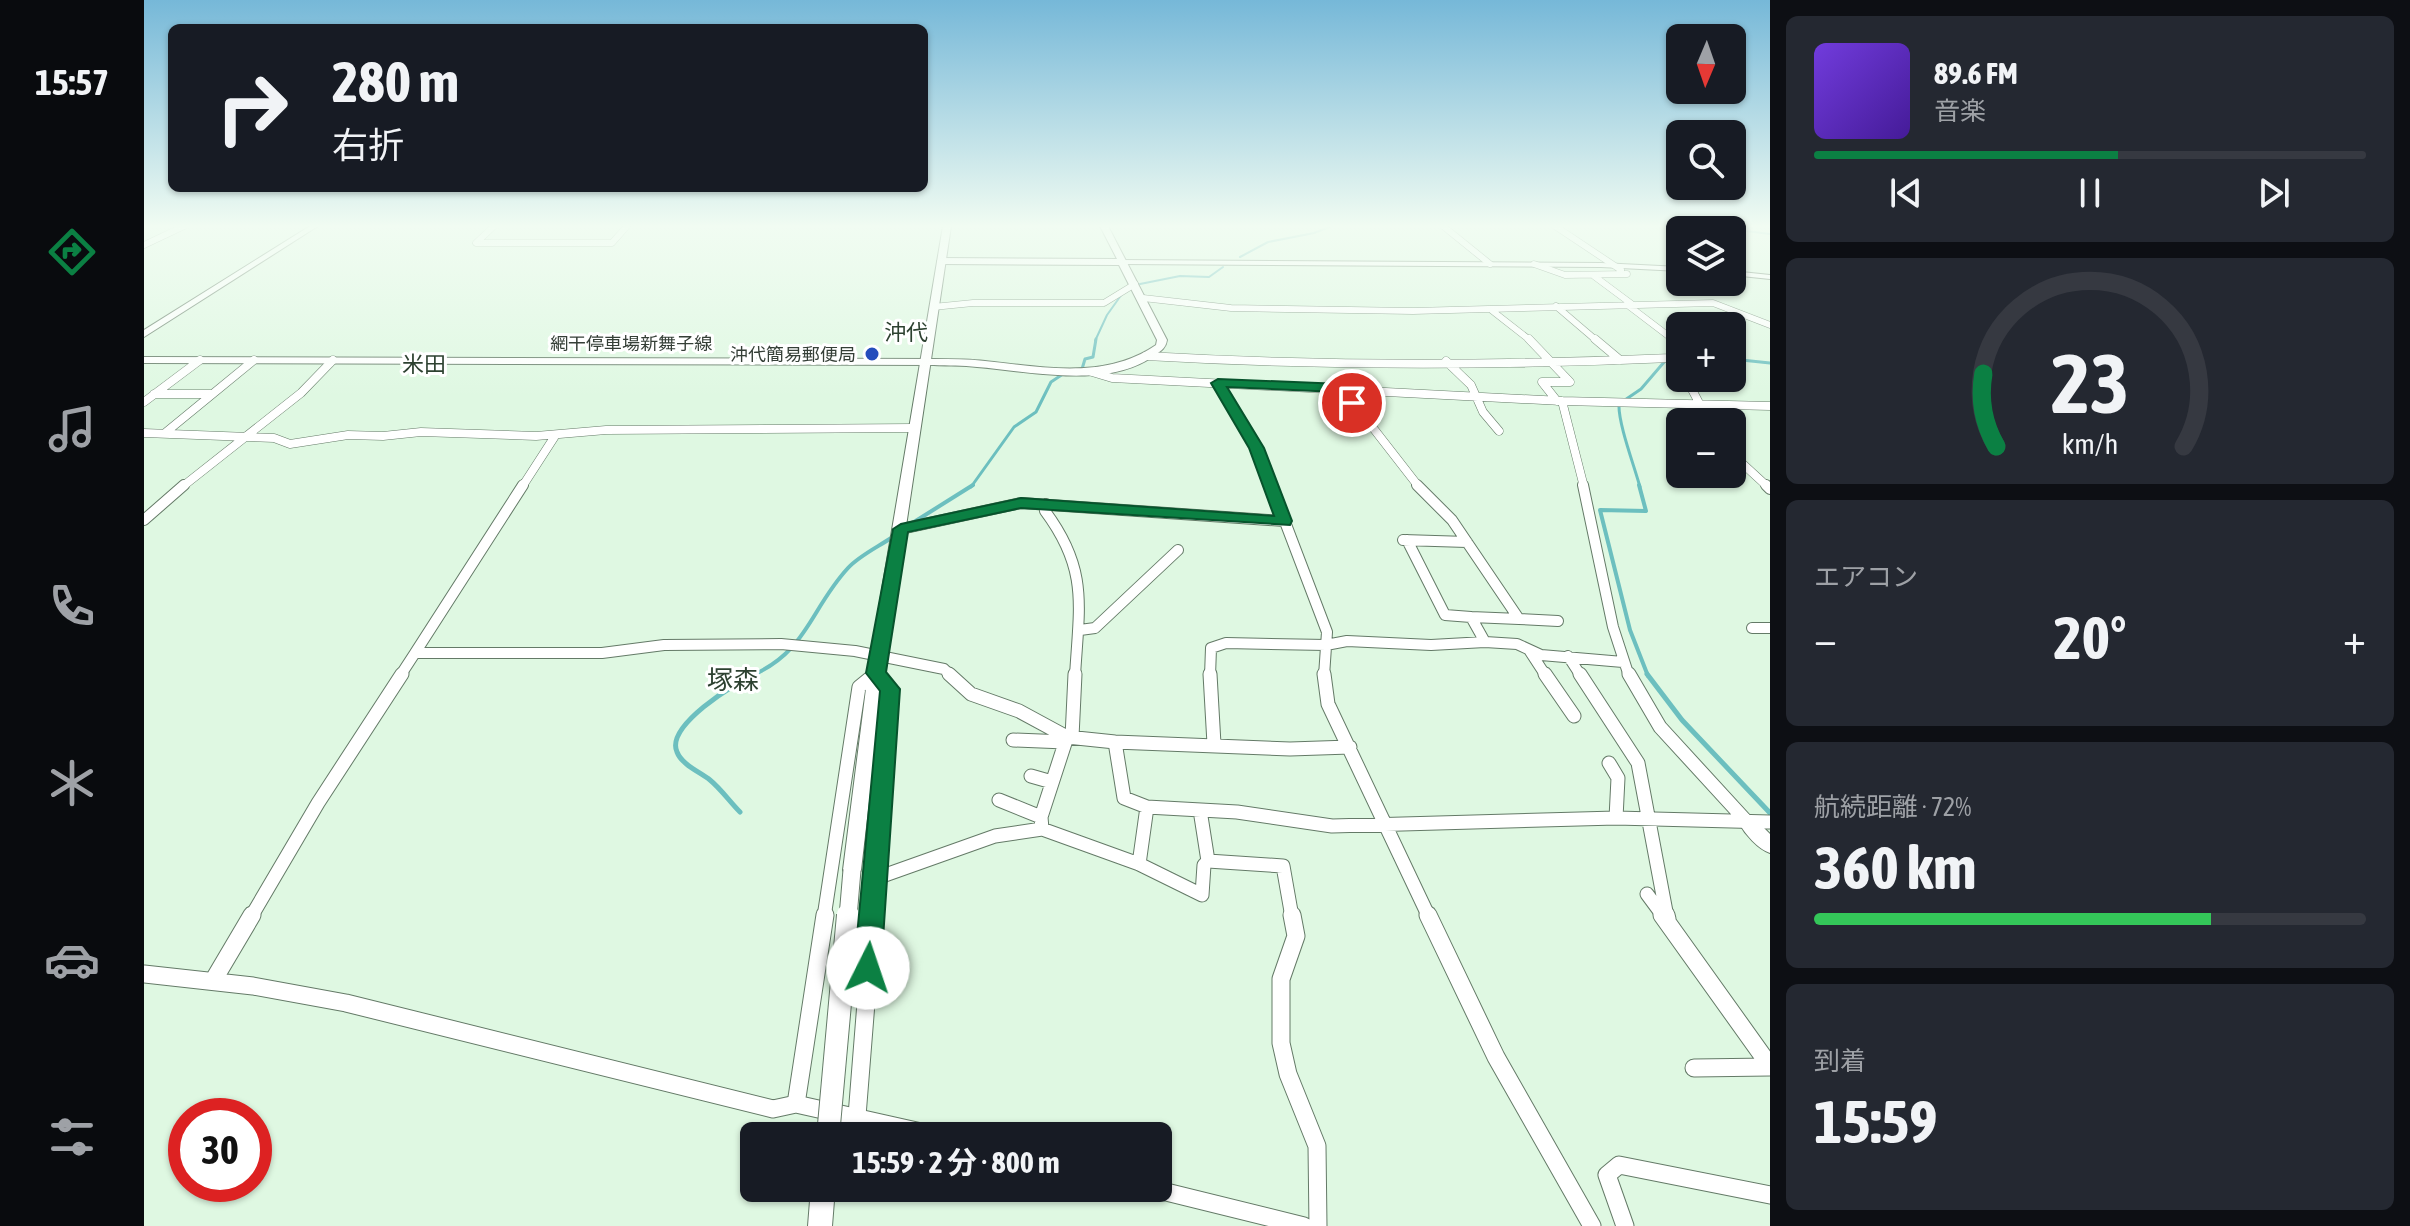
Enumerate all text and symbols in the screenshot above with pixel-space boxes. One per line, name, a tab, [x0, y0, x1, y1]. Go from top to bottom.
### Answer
north arrow	[1666, 24, 1746, 104]
map controls	[1666, 24, 1746, 488]
text: 280 m	[332, 50, 459, 114]
icon: right	[200, 56, 304, 160]
text: 89.6 FM	[1934, 56, 2018, 90]
text: 15:57	[35, 61, 109, 103]
text: 音楽	[1934, 96, 1986, 126]
button: search	[1666, 120, 1746, 200]
text: 右折	[332, 124, 404, 166]
icon: previous	[1884, 171, 1928, 215]
icon: pause	[2068, 171, 2112, 215]
icon: next	[2252, 171, 2296, 215]
button: layers	[1666, 216, 1746, 296]
icon: directions	[44, 224, 100, 280]
button: +	[1666, 312, 1746, 392]
district label: 沖代	[884, 319, 928, 345]
street label: 網干停車場新舞子線	[550, 333, 712, 354]
text: 23	[2051, 335, 2129, 431]
place label: 沖代簡易郵便局	[730, 344, 856, 365]
marker: 沖代簡易郵便局	[863, 345, 881, 363]
district label: 米田	[402, 351, 446, 377]
pin	[1318, 369, 1386, 437]
icon: arrive	[1330, 381, 1374, 425]
icon: music	[44, 401, 100, 457]
button: −	[1666, 408, 1746, 488]
text: km/h	[2062, 427, 2118, 460]
text: エアコン	[1814, 562, 1918, 592]
icon: phone	[44, 578, 100, 634]
text: 20°	[2054, 603, 2126, 672]
text: −	[1814, 613, 1837, 663]
text: +	[2343, 613, 2366, 663]
district label: 塚森	[707, 665, 759, 695]
icon: climate	[44, 755, 100, 811]
text: 航続距離 · 72%	[1814, 792, 1971, 822]
text: 360 km	[1814, 833, 1976, 902]
position arrow	[826, 926, 910, 1010]
icon: car	[44, 932, 100, 988]
text: 到着	[1814, 1046, 1866, 1076]
text: 15:59	[1814, 1087, 1937, 1156]
speed limit sign: 30	[168, 1098, 272, 1202]
icon: filters	[44, 1109, 100, 1165]
text: 15:59 · 2 分 · 800 m	[852, 1145, 1060, 1179]

